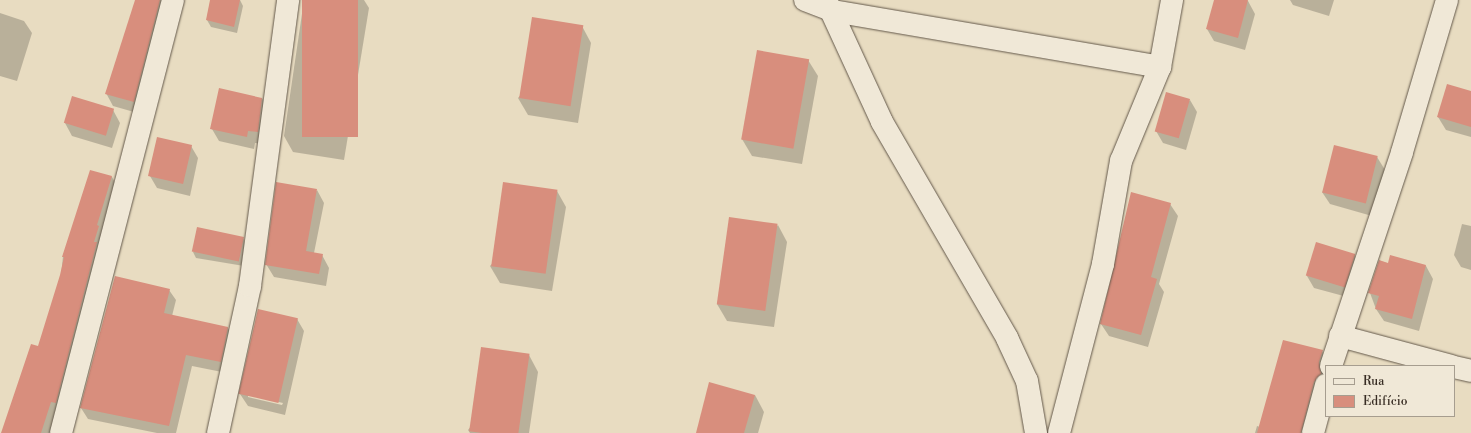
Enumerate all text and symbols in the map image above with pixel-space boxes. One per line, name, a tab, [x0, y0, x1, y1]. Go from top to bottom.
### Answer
legend	[1325, 365, 1455, 417]
text: Rua	[1363, 374, 1384, 389]
text: Edifício	[1363, 394, 1407, 409]

